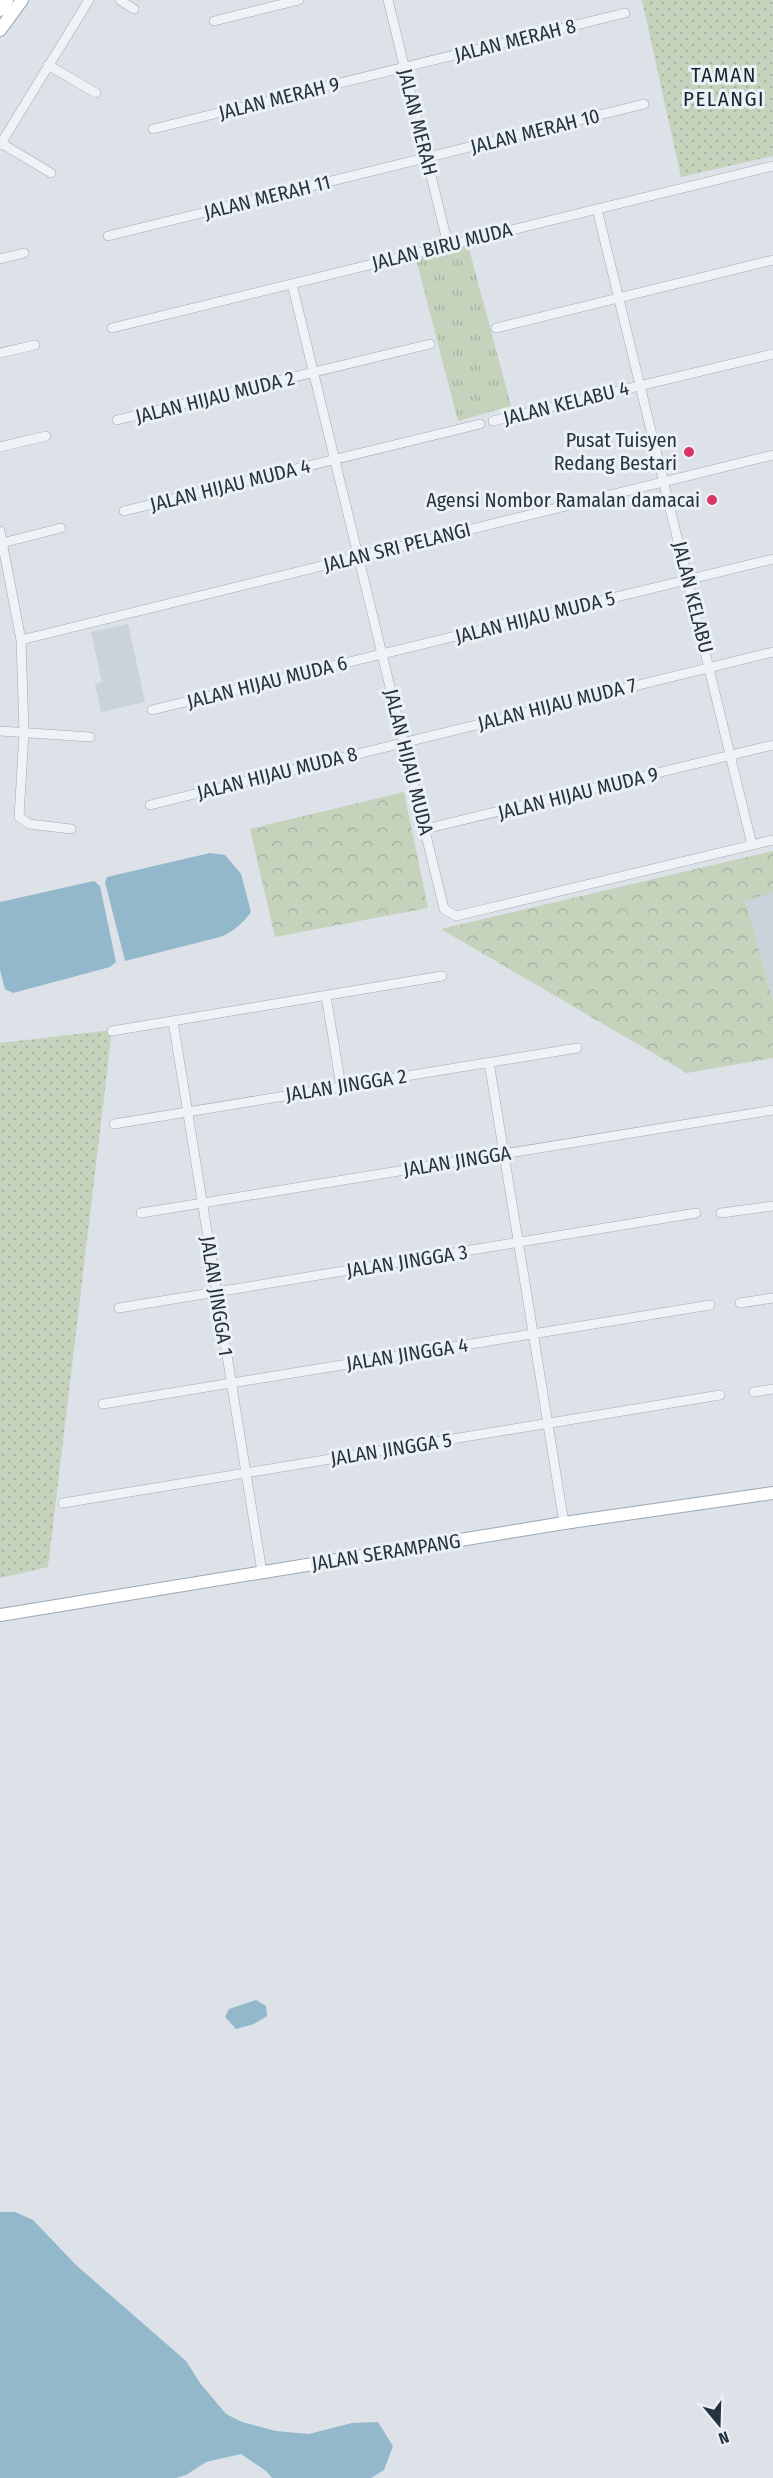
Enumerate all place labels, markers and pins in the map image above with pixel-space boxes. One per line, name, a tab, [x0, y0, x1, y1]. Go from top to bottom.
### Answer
place label: Pusat Tuisyen Redang Bestari	[554, 428, 677, 475]
marker: Pusat Tuisyen Redang Bestari	[682, 445, 696, 459]
place label: Agensi Nombor Ramalan damacai	[426, 488, 700, 512]
marker: Agensi Nombor Ramalan damacai	[705, 493, 719, 507]

